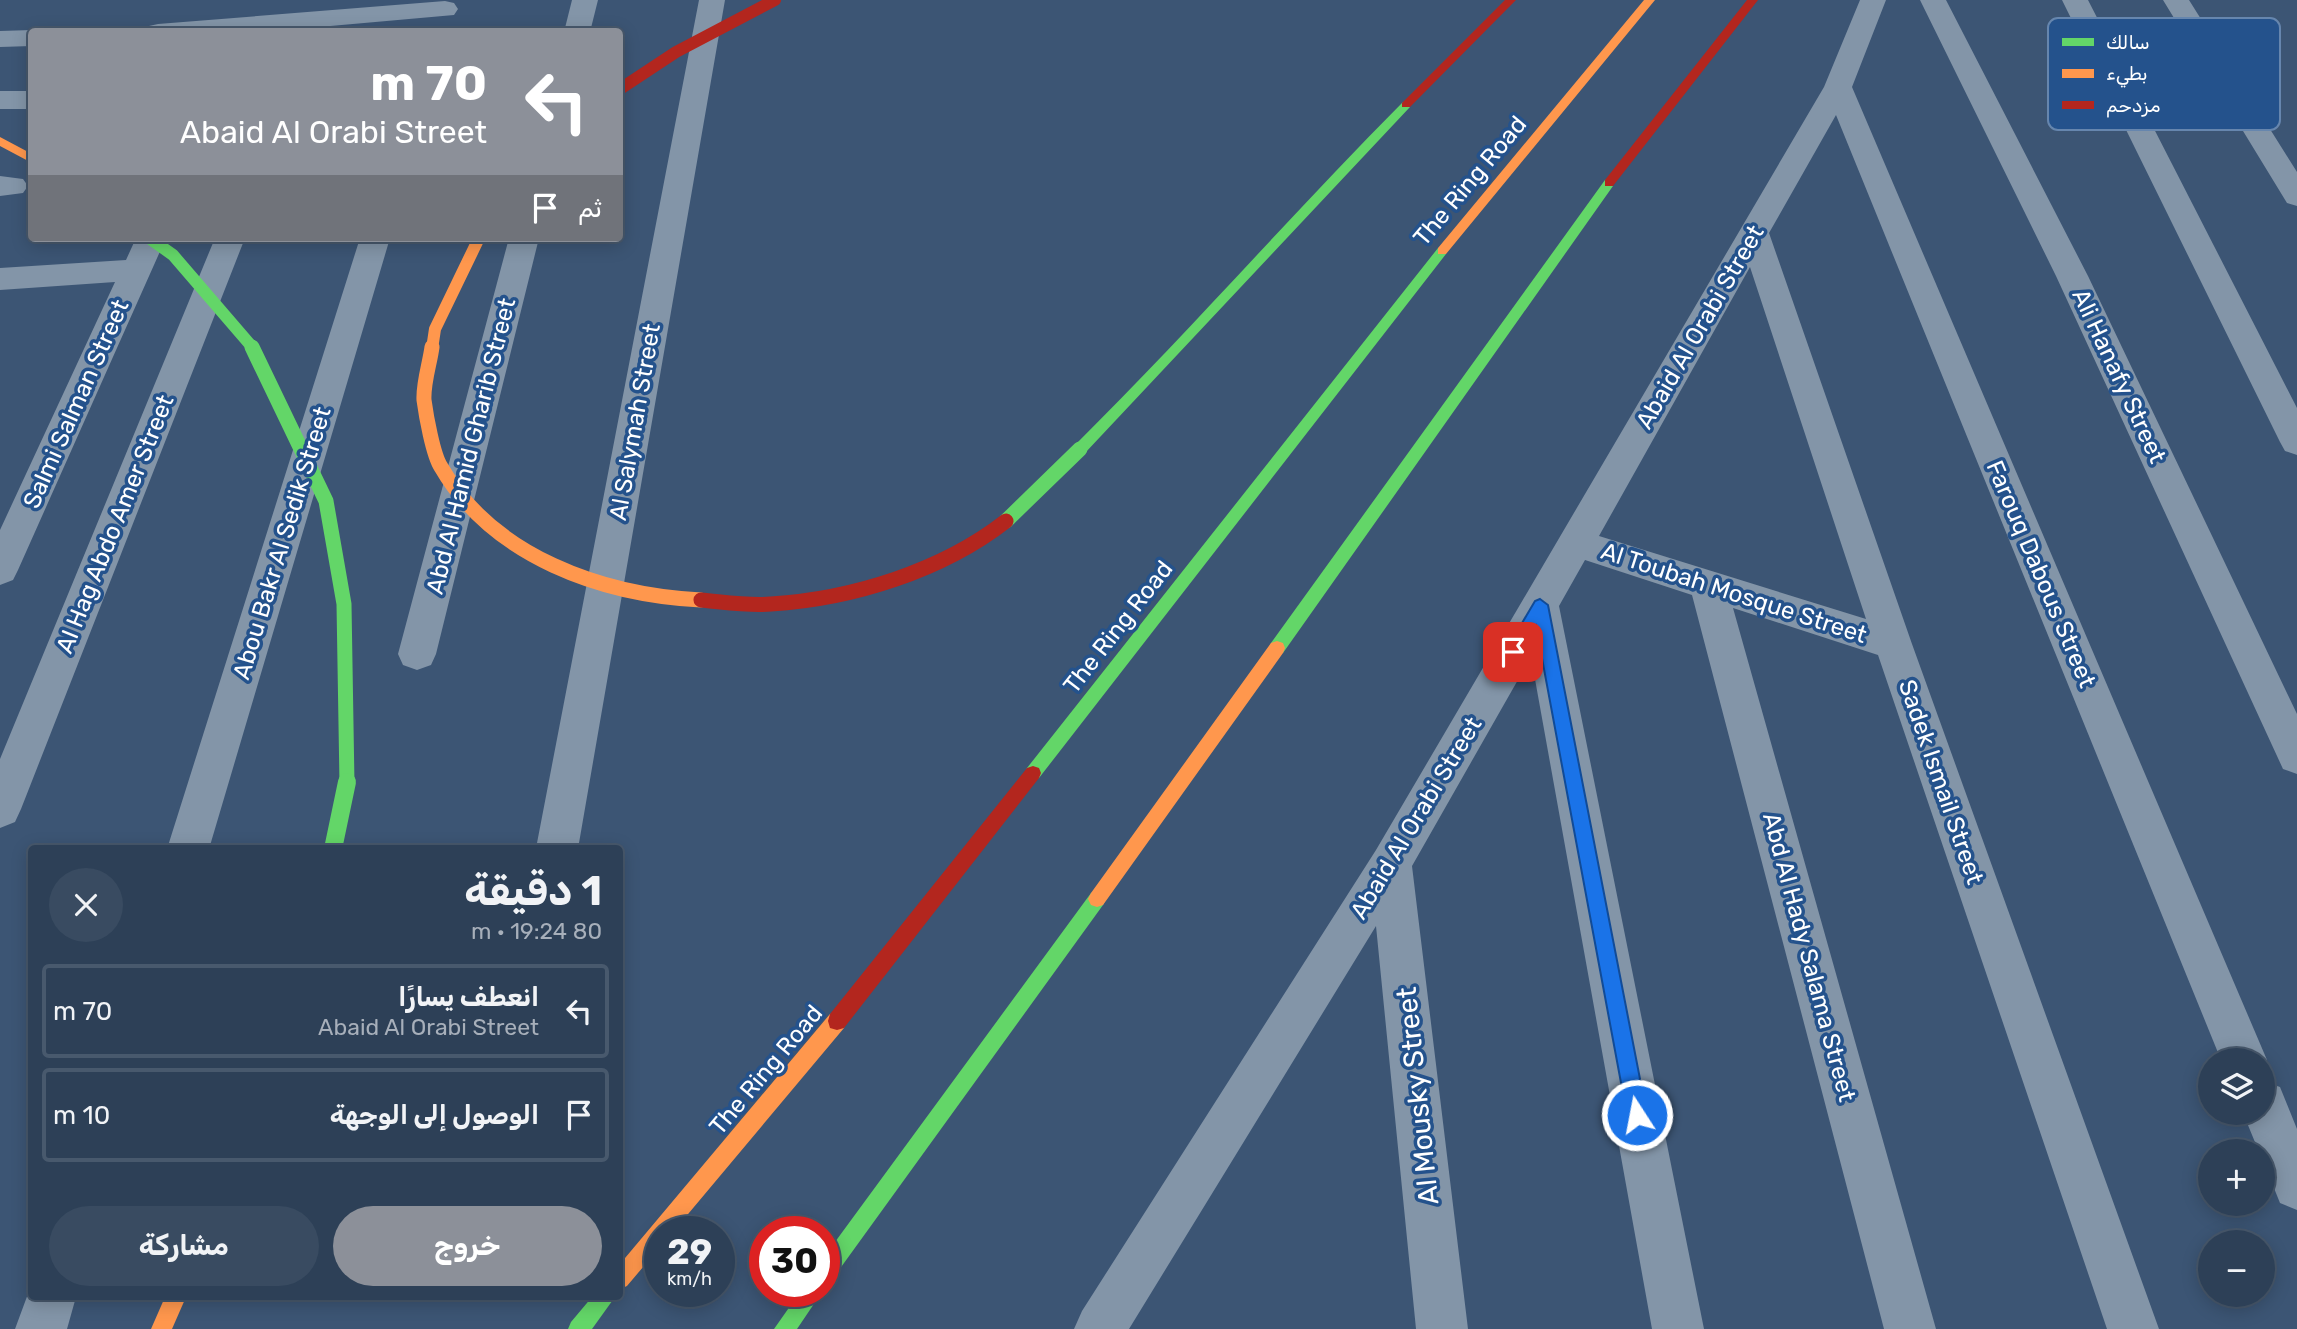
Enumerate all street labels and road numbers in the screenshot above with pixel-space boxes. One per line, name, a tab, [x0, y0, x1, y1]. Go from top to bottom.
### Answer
street label: The Ring Road	[1408, 111, 1532, 251]
street label: Abaid Al Orabi Street	[1630, 220, 1770, 434]
street label: Ali Hanafy Street	[2066, 285, 2172, 467]
street label: Salmi Salman Street	[17, 295, 135, 513]
street label: Abd Al Hamid Gharib Street	[421, 295, 521, 597]
street label: Al Salymah Street	[604, 321, 666, 523]
street label: Al Hag Abdo Amer Street	[50, 391, 180, 657]
street label: Abou Bakr Al Sedik Street	[227, 403, 337, 683]
street label: Farouq Dabous Street	[1981, 456, 2101, 692]
street label: Al Toubah Mosque Street	[1598, 537, 1870, 649]
street label: The Ring Road	[1058, 555, 1178, 699]
street label: Sadek Ismail Street	[1893, 676, 1989, 888]
street label: Abaid Al Orabi Street	[1345, 712, 1487, 924]
street label: Abd Al Hady Salama Street	[1757, 809, 1861, 1105]
street label: Al Mousky Street	[1390, 985, 1445, 1206]
street label: The Ring Road	[704, 1000, 828, 1140]

